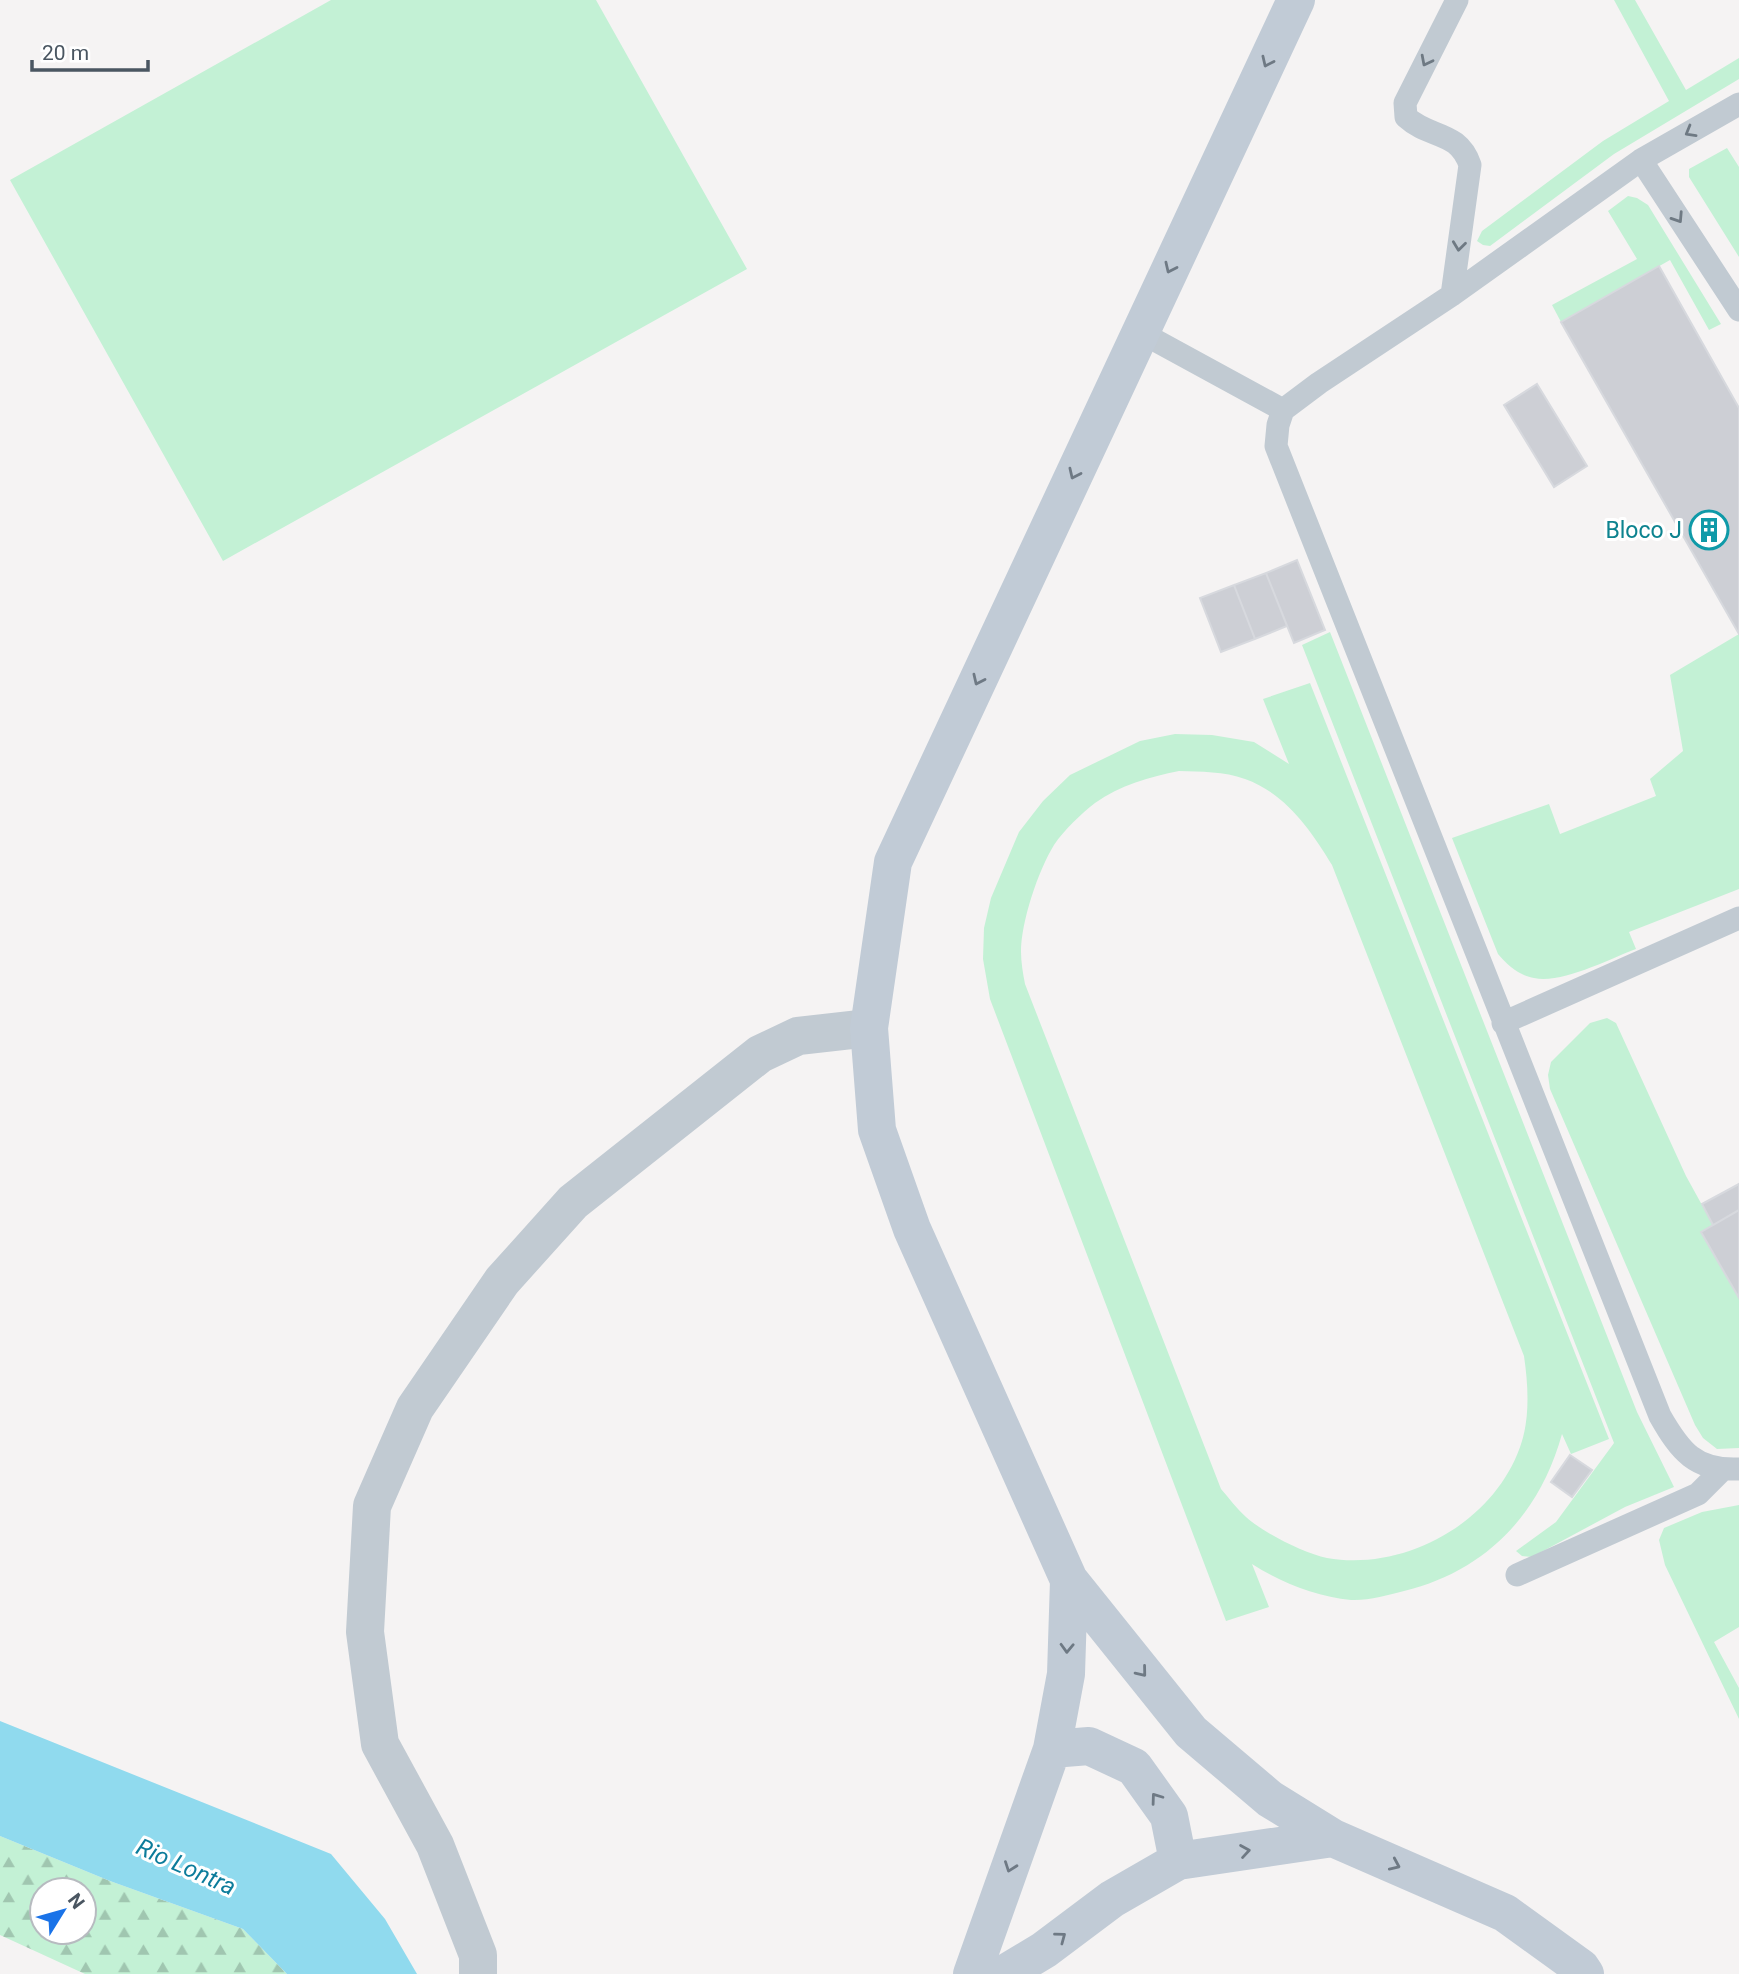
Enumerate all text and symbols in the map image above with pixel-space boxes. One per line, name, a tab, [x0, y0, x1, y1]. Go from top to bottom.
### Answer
scale bar	[32, 28, 147, 72]
text: 20 m	[42, 41, 89, 65]
one-way arrow	[1421, 54, 1435, 66]
one-way arrow	[1261, 55, 1275, 67]
one-way arrow	[1685, 124, 1697, 137]
one-way arrow	[1670, 210, 1683, 223]
one-way arrow	[1451, 240, 1466, 252]
one-way arrow	[1164, 261, 1178, 273]
one-way arrow	[1068, 467, 1082, 479]
building icon: Bloco J	[1688, 509, 1730, 551]
place label: Bloco J	[1605, 517, 1682, 544]
one-way arrow	[972, 673, 986, 685]
one-way arrow	[1059, 1643, 1074, 1654]
one-way arrow	[1134, 1664, 1147, 1676]
one-way arrow	[1152, 1793, 1164, 1806]
water label: Rio Lontra	[132, 1833, 240, 1901]
one-way arrow	[1239, 1844, 1251, 1859]
one-way arrow	[1388, 1857, 1400, 1871]
one-way arrow	[1004, 1861, 1018, 1873]
north arrow	[28, 1876, 98, 1946]
text: N	[63, 1889, 89, 1913]
one-way arrow	[1053, 1932, 1066, 1945]

